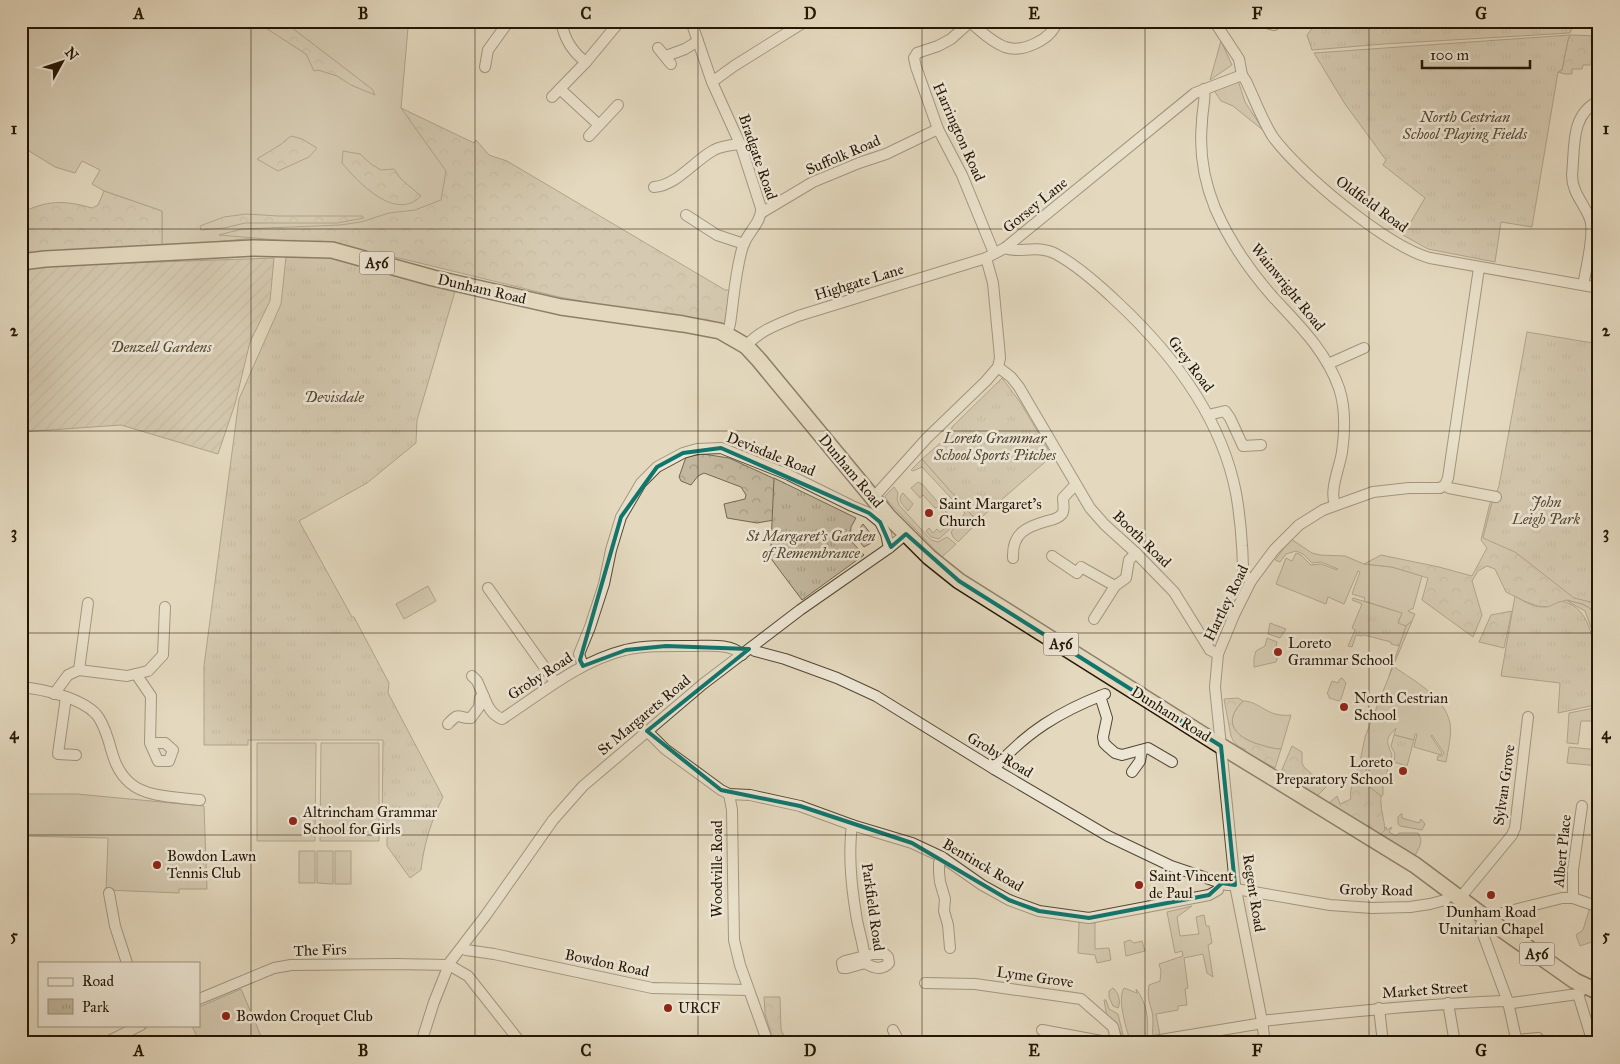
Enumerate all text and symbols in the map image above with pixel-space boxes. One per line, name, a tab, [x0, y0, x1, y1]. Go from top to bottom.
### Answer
text: A	[133, 4, 145, 23]
text: B	[358, 4, 368, 23]
text: C	[581, 4, 592, 23]
text: D	[804, 4, 817, 23]
text: E	[1028, 4, 1040, 23]
text: F	[1252, 4, 1263, 23]
text: G	[1475, 4, 1487, 23]
north arrow	[38, 38, 88, 88]
scale bar	[1422, 38, 1530, 70]
text: N	[61, 44, 82, 64]
text: 100 m	[1430, 46, 1470, 64]
street label: Harrington Road	[929, 80, 989, 185]
park label: North Cestrian School Playing Fields	[1402, 108, 1528, 143]
street label: Bradgate Road	[735, 112, 781, 203]
text: 1	[11, 119, 18, 138]
text: 1	[1603, 119, 1610, 138]
street label: Suffolk Road	[803, 131, 883, 179]
street label: Oldfield Road	[1332, 172, 1412, 236]
street label: Gorsey Lane	[999, 173, 1071, 237]
street label: Wainwright Road	[1247, 240, 1329, 335]
road number: A56	[360, 252, 394, 274]
street label: Highgate Lane	[812, 260, 906, 304]
street label: Dunham Road	[436, 270, 529, 308]
text: 2	[10, 321, 19, 340]
text: 2	[1602, 321, 1611, 340]
street label: Grey Road	[1164, 333, 1218, 396]
park label: Denzell Gardens	[111, 338, 212, 356]
park label: Devisdale	[304, 388, 364, 406]
street label: Devisdale Road	[724, 428, 818, 480]
park label: Loreto Grammar School Sports Pitches	[933, 429, 1057, 465]
street label: Dunham Road	[815, 431, 887, 512]
park label: John Leigh Park	[1511, 493, 1580, 528]
place label: Saint Margaret's Church	[939, 495, 1042, 530]
marker: Saint Margaret's Church	[923, 507, 935, 519]
street label: Booth Road	[1109, 507, 1175, 572]
text: 3	[11, 523, 17, 543]
text: 3	[1603, 523, 1609, 543]
park label: St Margaret's Garden of Remembrance	[745, 527, 876, 562]
street label: Hartley Road	[1200, 561, 1252, 644]
road number: A56	[1044, 633, 1078, 656]
place label: Loreto Grammar School	[1288, 634, 1395, 669]
marker: Loreto Grammar School	[1272, 646, 1284, 658]
street label: Groby Road	[504, 648, 576, 704]
street label: St Margarets Road	[594, 671, 694, 759]
street label: Dunham Road	[1128, 682, 1214, 746]
place label: North Cestrian School	[1354, 689, 1448, 724]
marker: North Cestrian School	[1338, 701, 1350, 713]
text: 4	[10, 724, 20, 744]
text: 4	[1602, 724, 1612, 744]
street label: Groby Road	[964, 728, 1037, 782]
street label: Sylvan Grove	[1489, 743, 1519, 827]
place label: Loreto Preparatory School	[1276, 753, 1394, 788]
marker: Loreto Preparatory School	[1397, 765, 1409, 777]
place label: Altrincham Grammar School for Girls	[302, 803, 438, 838]
street label: Albert Place	[1549, 814, 1575, 889]
marker: Altrincham Grammar School for Girls	[287, 815, 299, 827]
street label: Woodville Road	[708, 820, 726, 918]
street label: Bentinck Road	[939, 835, 1027, 896]
place label: Bowdon Lawn Tennis Club	[167, 847, 256, 882]
street label: Regent Road	[1239, 853, 1269, 934]
marker: Bowdon Lawn Tennis Club	[151, 859, 163, 871]
street label: Parkfield Road	[858, 862, 888, 953]
place label: Saint Vincent de Paul	[1149, 867, 1234, 902]
marker: Saint Vincent de Paul	[1133, 879, 1145, 891]
street label: Groby Road	[1339, 880, 1413, 900]
marker: Dunham Road Unitarian Chapel	[1485, 889, 1497, 901]
place label: Dunham Road Unitarian Chapel	[1438, 903, 1545, 938]
text: 5	[10, 926, 18, 945]
text: 5	[1602, 926, 1610, 945]
street label: The Firs	[293, 940, 347, 960]
road number: A56	[1520, 942, 1554, 966]
street label: Bowdon Road	[563, 945, 651, 981]
legend	[38, 962, 200, 1026]
street label: Lyme Grove	[995, 963, 1075, 991]
text: Road	[82, 972, 114, 990]
street label: Market Street	[1381, 978, 1469, 1002]
text: Park	[82, 998, 109, 1016]
place label: URCF	[678, 999, 720, 1017]
marker: URCF	[662, 1002, 674, 1014]
place label: Bowdon Croquet Club	[236, 1007, 373, 1026]
marker: Bowdon Croquet Club	[220, 1010, 232, 1022]
text: A	[133, 1041, 145, 1060]
text: B	[358, 1041, 368, 1060]
text: C	[581, 1041, 592, 1060]
text: D	[804, 1041, 817, 1060]
text: E	[1028, 1041, 1040, 1060]
text: F	[1252, 1041, 1263, 1060]
text: G	[1475, 1041, 1487, 1060]

